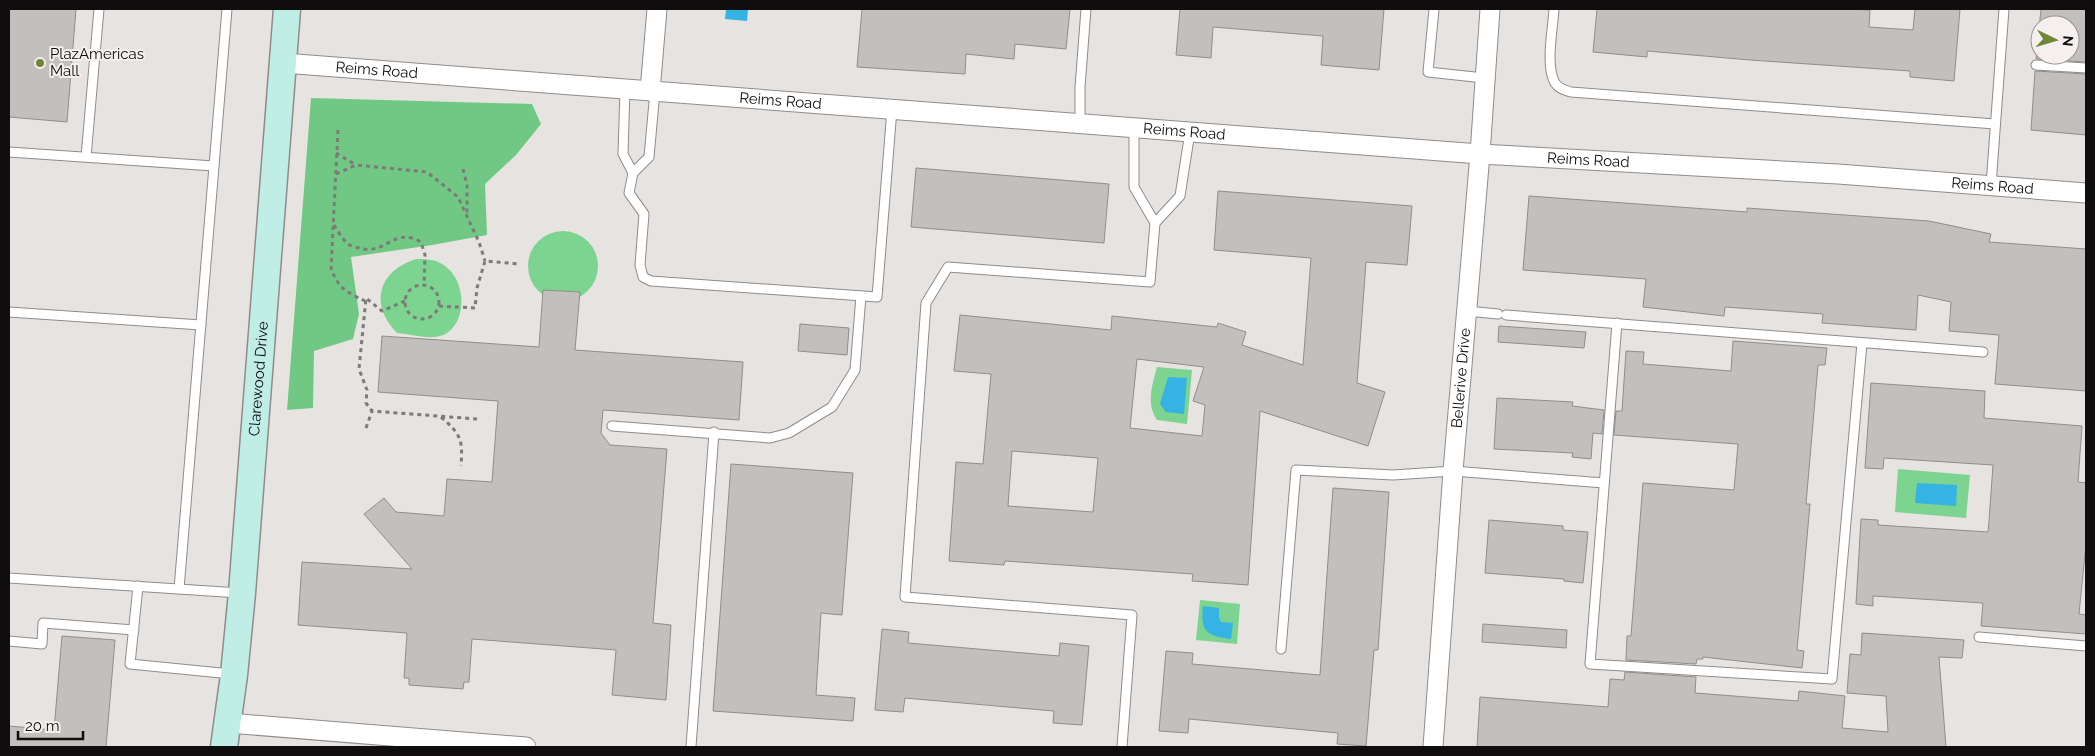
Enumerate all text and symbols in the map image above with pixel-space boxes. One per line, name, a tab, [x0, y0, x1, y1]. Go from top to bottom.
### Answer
north arrow	[2030, 15, 2080, 65]
text: N	[2060, 35, 2076, 47]
place label: PlazAmericas Mall	[50, 45, 144, 80]
marker: PlazAmericas Mall	[34, 57, 46, 69]
street label: Reims Road	[335, 58, 419, 82]
street label: Reims Road	[739, 89, 822, 113]
street label: Reims Road	[1143, 119, 1226, 144]
street label: Reims Road	[1547, 149, 1630, 171]
street label: Reims Road	[1951, 174, 2034, 198]
street label: Clarewood Drive	[245, 320, 272, 437]
street label: Bellerive Drive	[1448, 327, 1474, 429]
scale bar	[18, 708, 82, 740]
text: 20 m	[25, 717, 60, 735]

